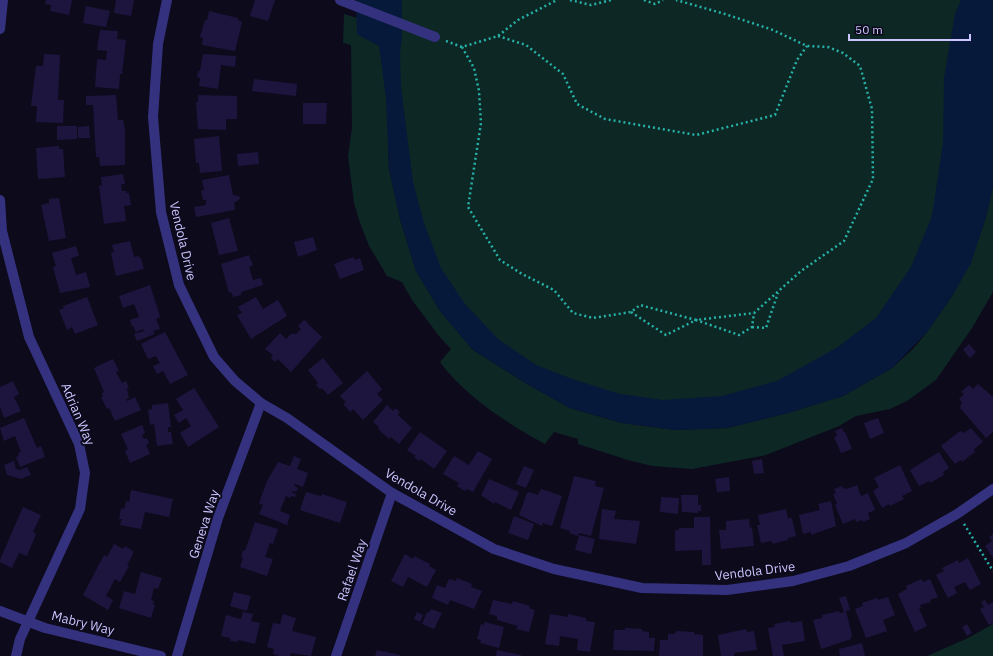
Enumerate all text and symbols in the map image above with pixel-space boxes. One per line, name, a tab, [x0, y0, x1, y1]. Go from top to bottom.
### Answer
scale bar	[849, 16, 970, 42]
text: 50 m	[855, 22, 883, 37]
street label: Vendola Drive	[166, 200, 200, 282]
street label: Adrian Way	[57, 380, 99, 448]
street label: Vendola Drive	[382, 464, 460, 520]
street label: Geneva Way	[185, 487, 223, 561]
street label: Rafael Way	[333, 536, 371, 603]
street label: Vendola Drive	[714, 558, 796, 584]
street label: Mabry Way	[50, 607, 117, 639]

